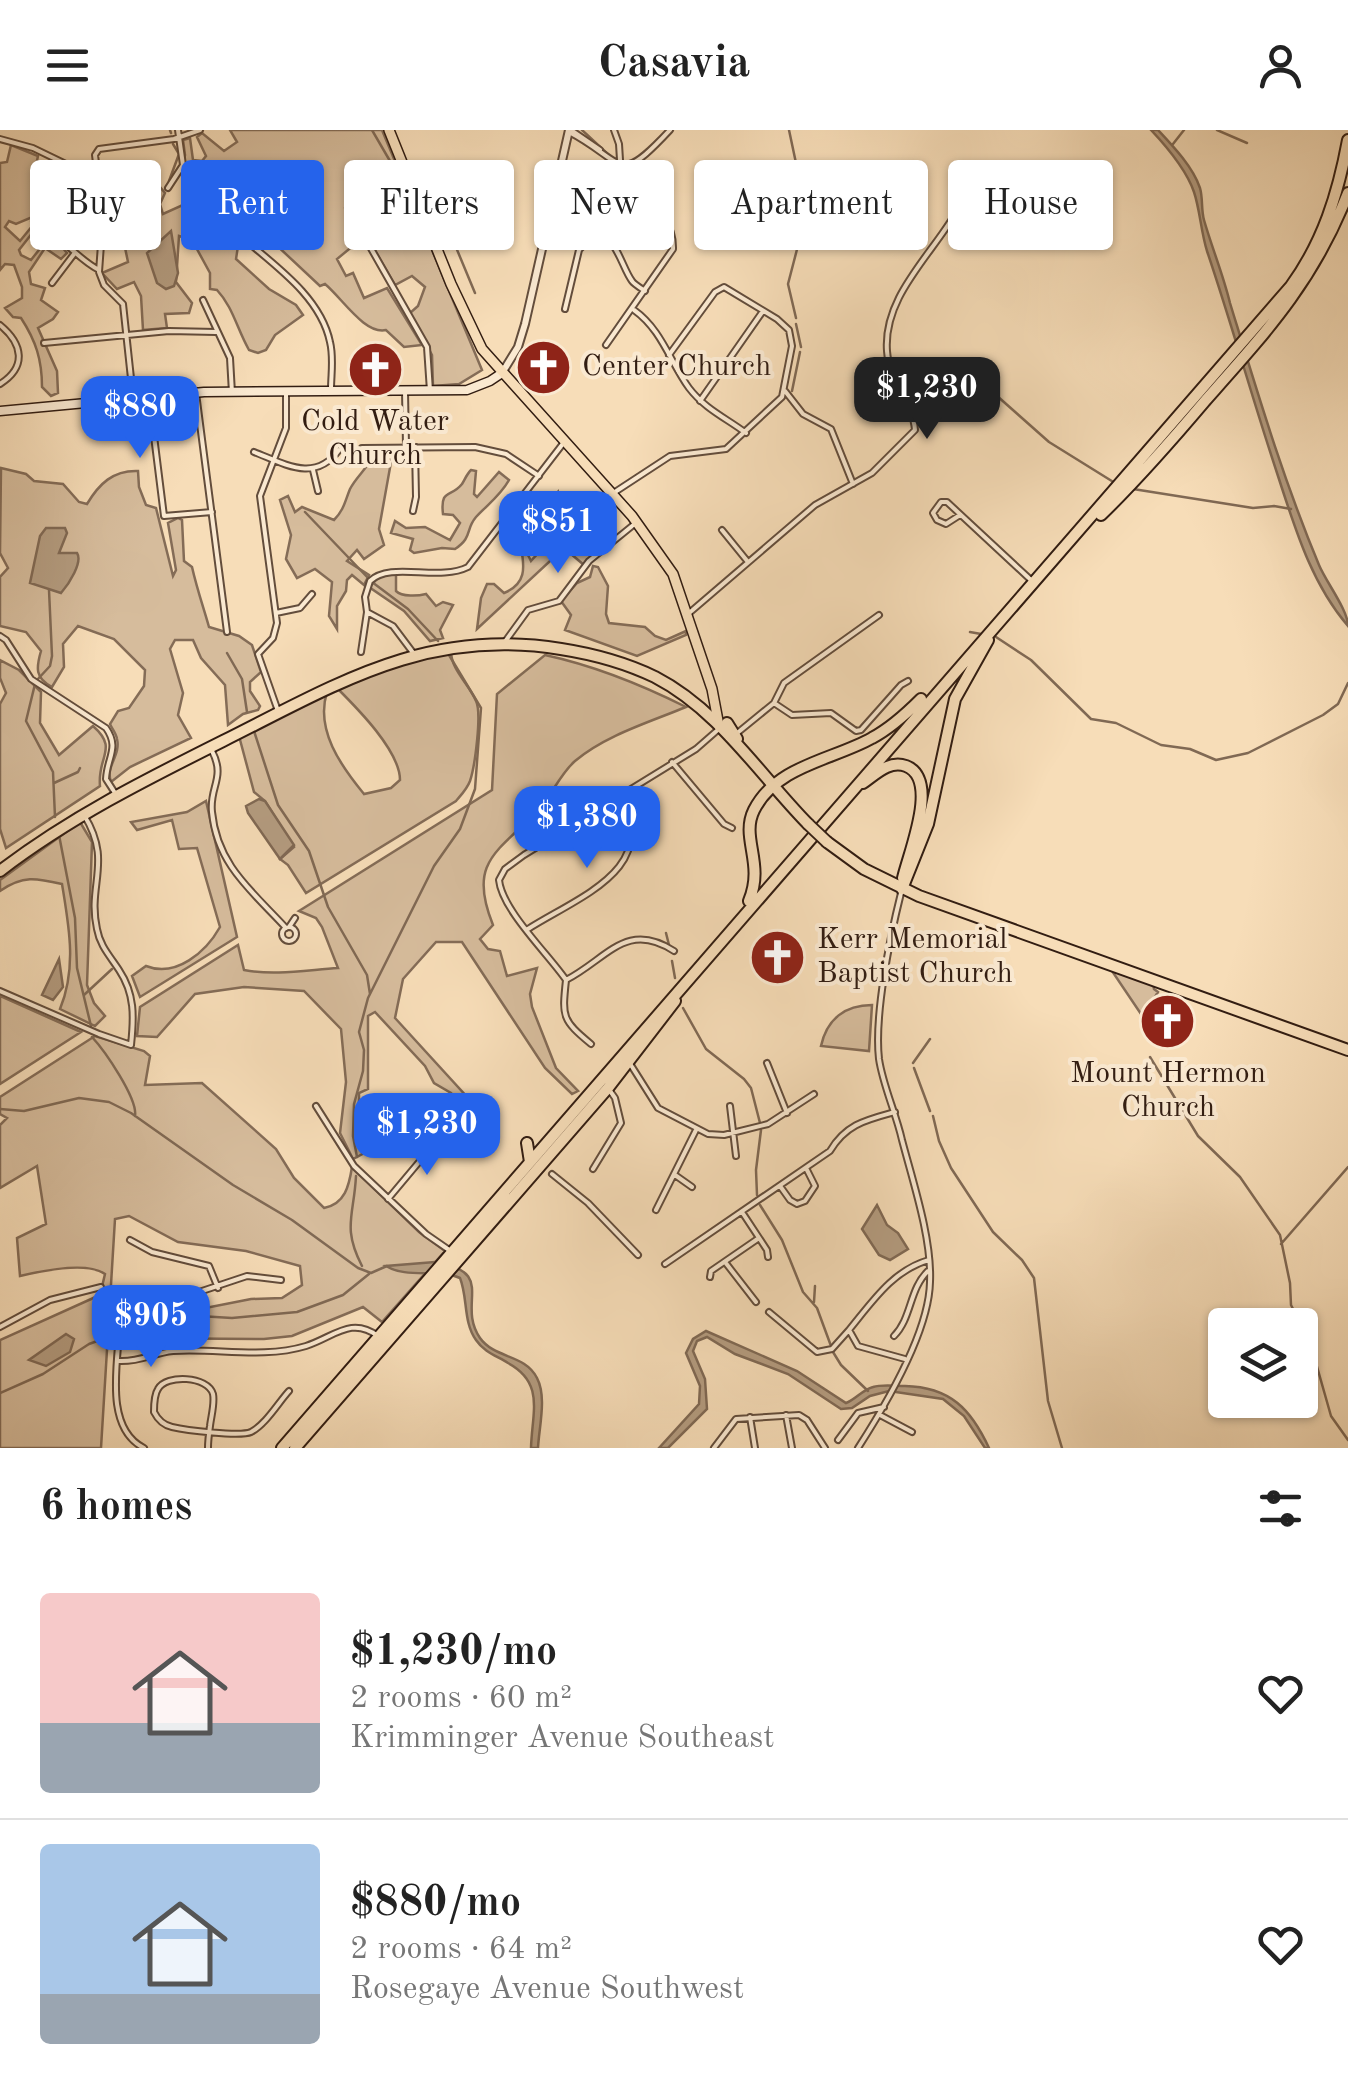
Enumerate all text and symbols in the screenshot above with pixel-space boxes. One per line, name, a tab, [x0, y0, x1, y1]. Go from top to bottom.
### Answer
icon: menu	[40, 38, 95, 93]
icon: person	[1253, 38, 1308, 93]
text: Casavia	[598, 42, 750, 87]
chip: Buy	[30, 160, 161, 250]
chip: Rent	[181, 160, 324, 250]
chip: Filters	[344, 160, 514, 250]
chip: New	[534, 160, 674, 250]
chip: Apartment	[694, 160, 928, 250]
chip: House	[948, 160, 1113, 250]
church icon: Center Church	[513, 337, 573, 397]
church icon: Cold Water Church	[345, 340, 405, 400]
place label: Center Church	[582, 352, 771, 382]
pin: $1,230	[846, 357, 1008, 442]
text: $1,230	[876, 373, 978, 405]
pin: $880	[81, 376, 199, 461]
text: $880	[103, 392, 177, 424]
place label: Cold Water Church	[301, 407, 449, 471]
pin: $851	[499, 491, 617, 576]
text: $851	[521, 507, 595, 539]
pin: $1,380	[506, 786, 668, 871]
text: $1,380	[536, 802, 638, 834]
place label: Kerr Memorial Baptist Church	[817, 925, 1013, 989]
church icon: Kerr Memorial Baptist Church	[748, 927, 808, 987]
church icon: Mount Hermon Church	[1138, 992, 1198, 1052]
place label: Mount Hermon Church	[1070, 1059, 1266, 1123]
pin: $1,230	[346, 1093, 508, 1178]
text: $1,230	[376, 1109, 478, 1141]
pin: $905	[92, 1285, 210, 1370]
text: $905	[114, 1301, 188, 1333]
map controls	[1208, 1308, 1318, 1418]
button: layers	[1208, 1308, 1318, 1418]
icon: filters	[1253, 1481, 1308, 1536]
text: 6 homes	[40, 1487, 192, 1529]
text: $1,230/mo	[350, 1632, 557, 1674]
icon: home	[120, 1633, 240, 1753]
icon: heart	[1253, 1666, 1308, 1721]
text: 2 rooms · 60 m²	[350, 1683, 572, 1715]
text: Krimminger Avenue Southeast	[350, 1723, 774, 1755]
text: $880/mo	[350, 1883, 521, 1925]
icon: home	[120, 1884, 240, 2004]
icon: heart	[1253, 1917, 1308, 1972]
text: 2 rooms · 64 m²	[350, 1934, 572, 1966]
text: Rosegaye Avenue Southwest	[350, 1974, 744, 2006]

